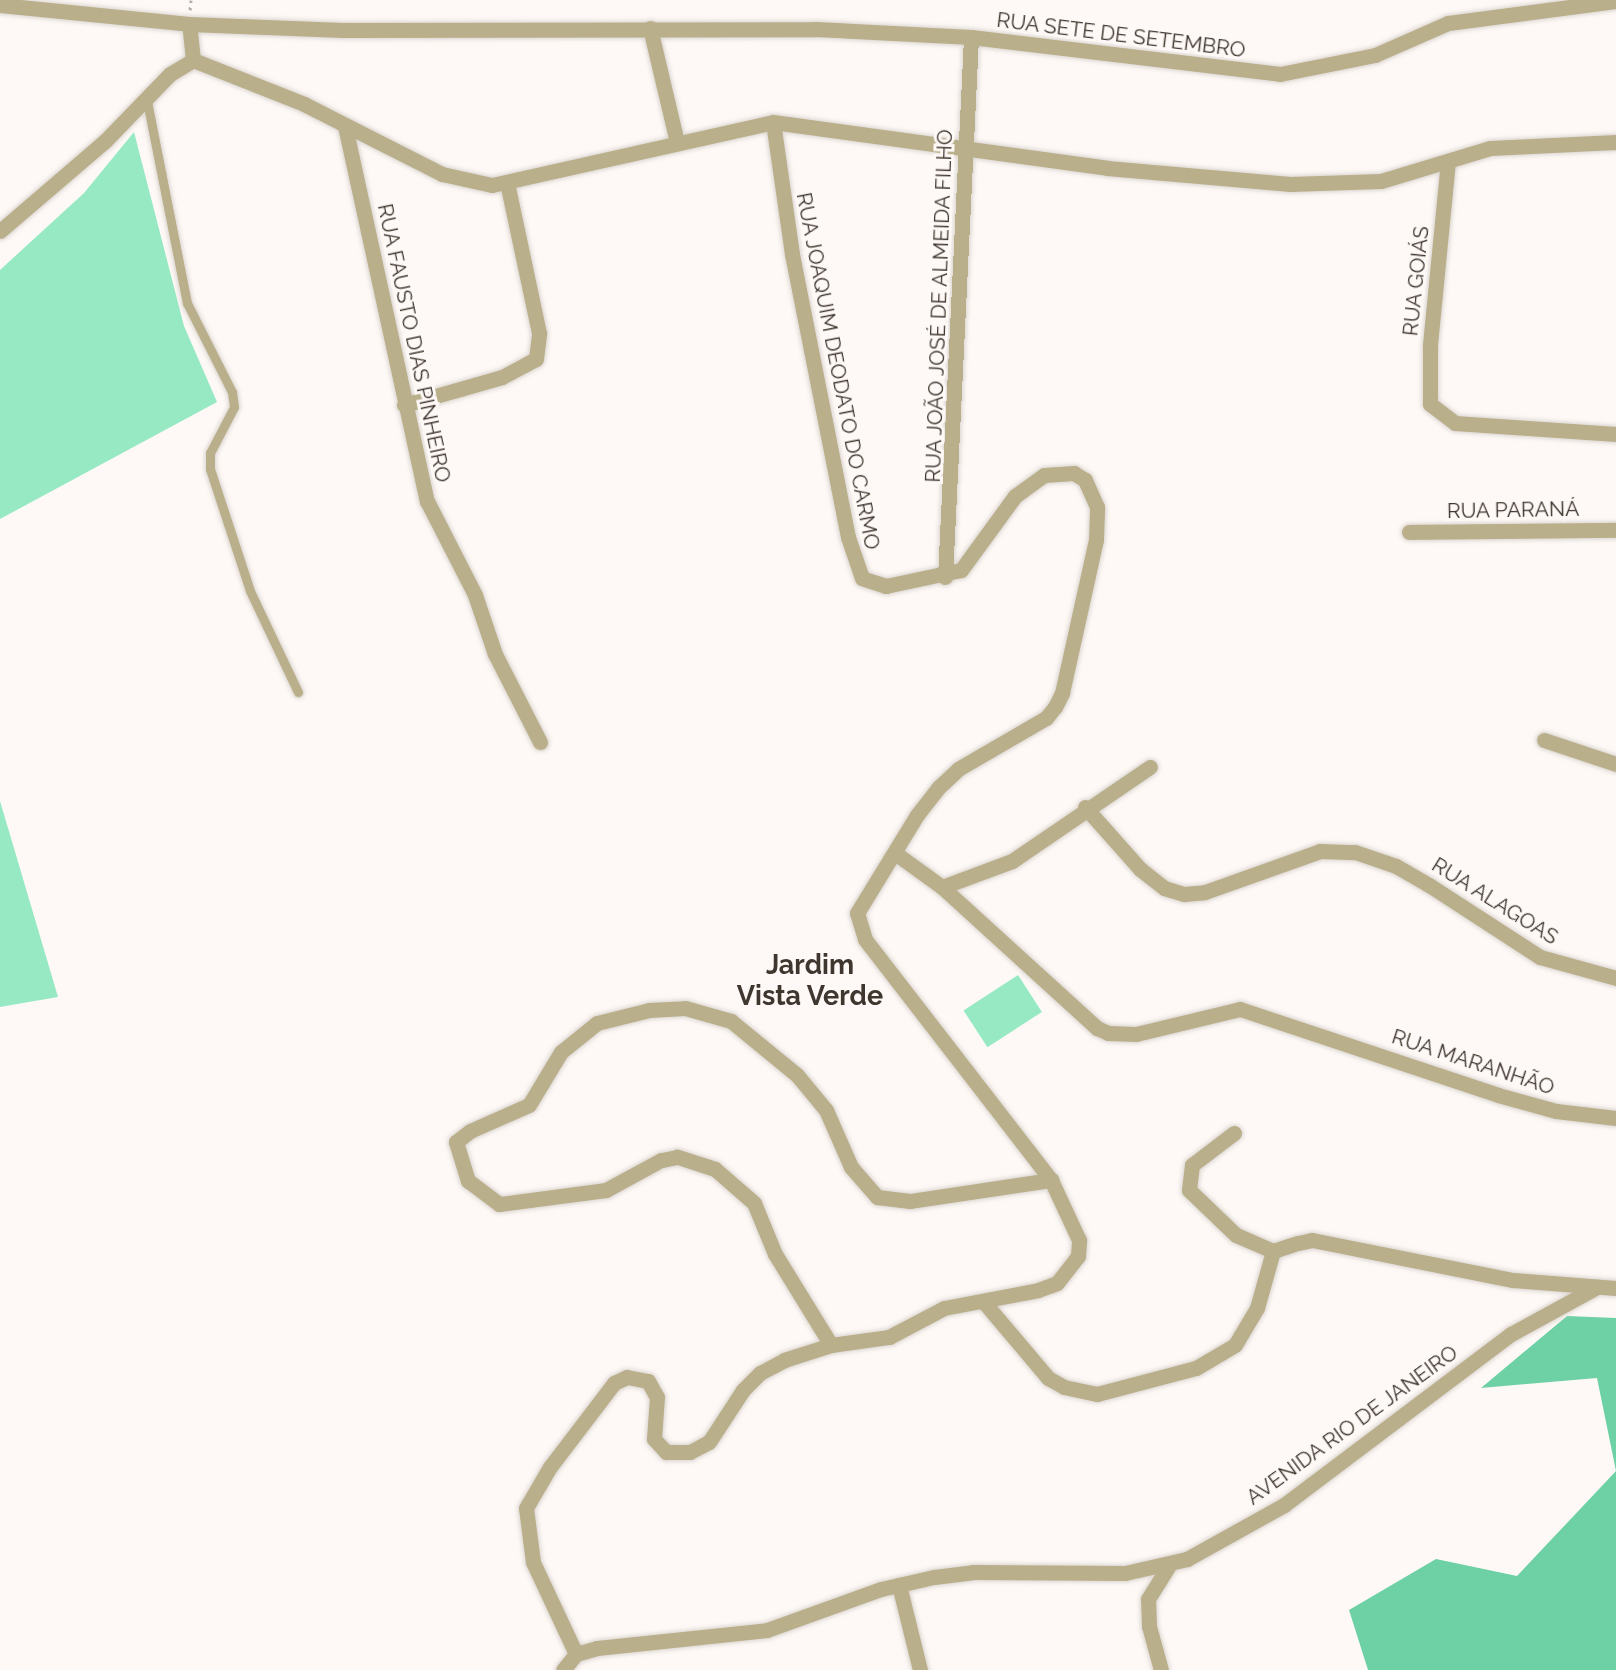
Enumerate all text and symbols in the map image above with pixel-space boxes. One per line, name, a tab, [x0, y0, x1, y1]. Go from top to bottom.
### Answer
street label: RUA SETE DE SETEMBRO	[995, 7, 1247, 63]
street label: RUA JOÃO JOSÉ DE ALMEIDA FILHO	[920, 127, 958, 485]
street label: RUA JOAQUIM DEODATO DO CARMO	[791, 190, 885, 552]
street label: RUA FAUSTO DIAS PINHEIRO	[372, 201, 456, 485]
street label: RUA GOIÁS	[1398, 224, 1434, 338]
street label: RUA PARANÁ	[1446, 496, 1580, 524]
street label: RUA ALAGOAS	[1427, 852, 1563, 950]
district label: Jardim Vista Verde	[736, 948, 884, 1011]
street label: RUA MARANHÃO	[1388, 1024, 1558, 1100]
street label: AVENIDA RIO DE JANEIRO	[1241, 1339, 1463, 1511]

